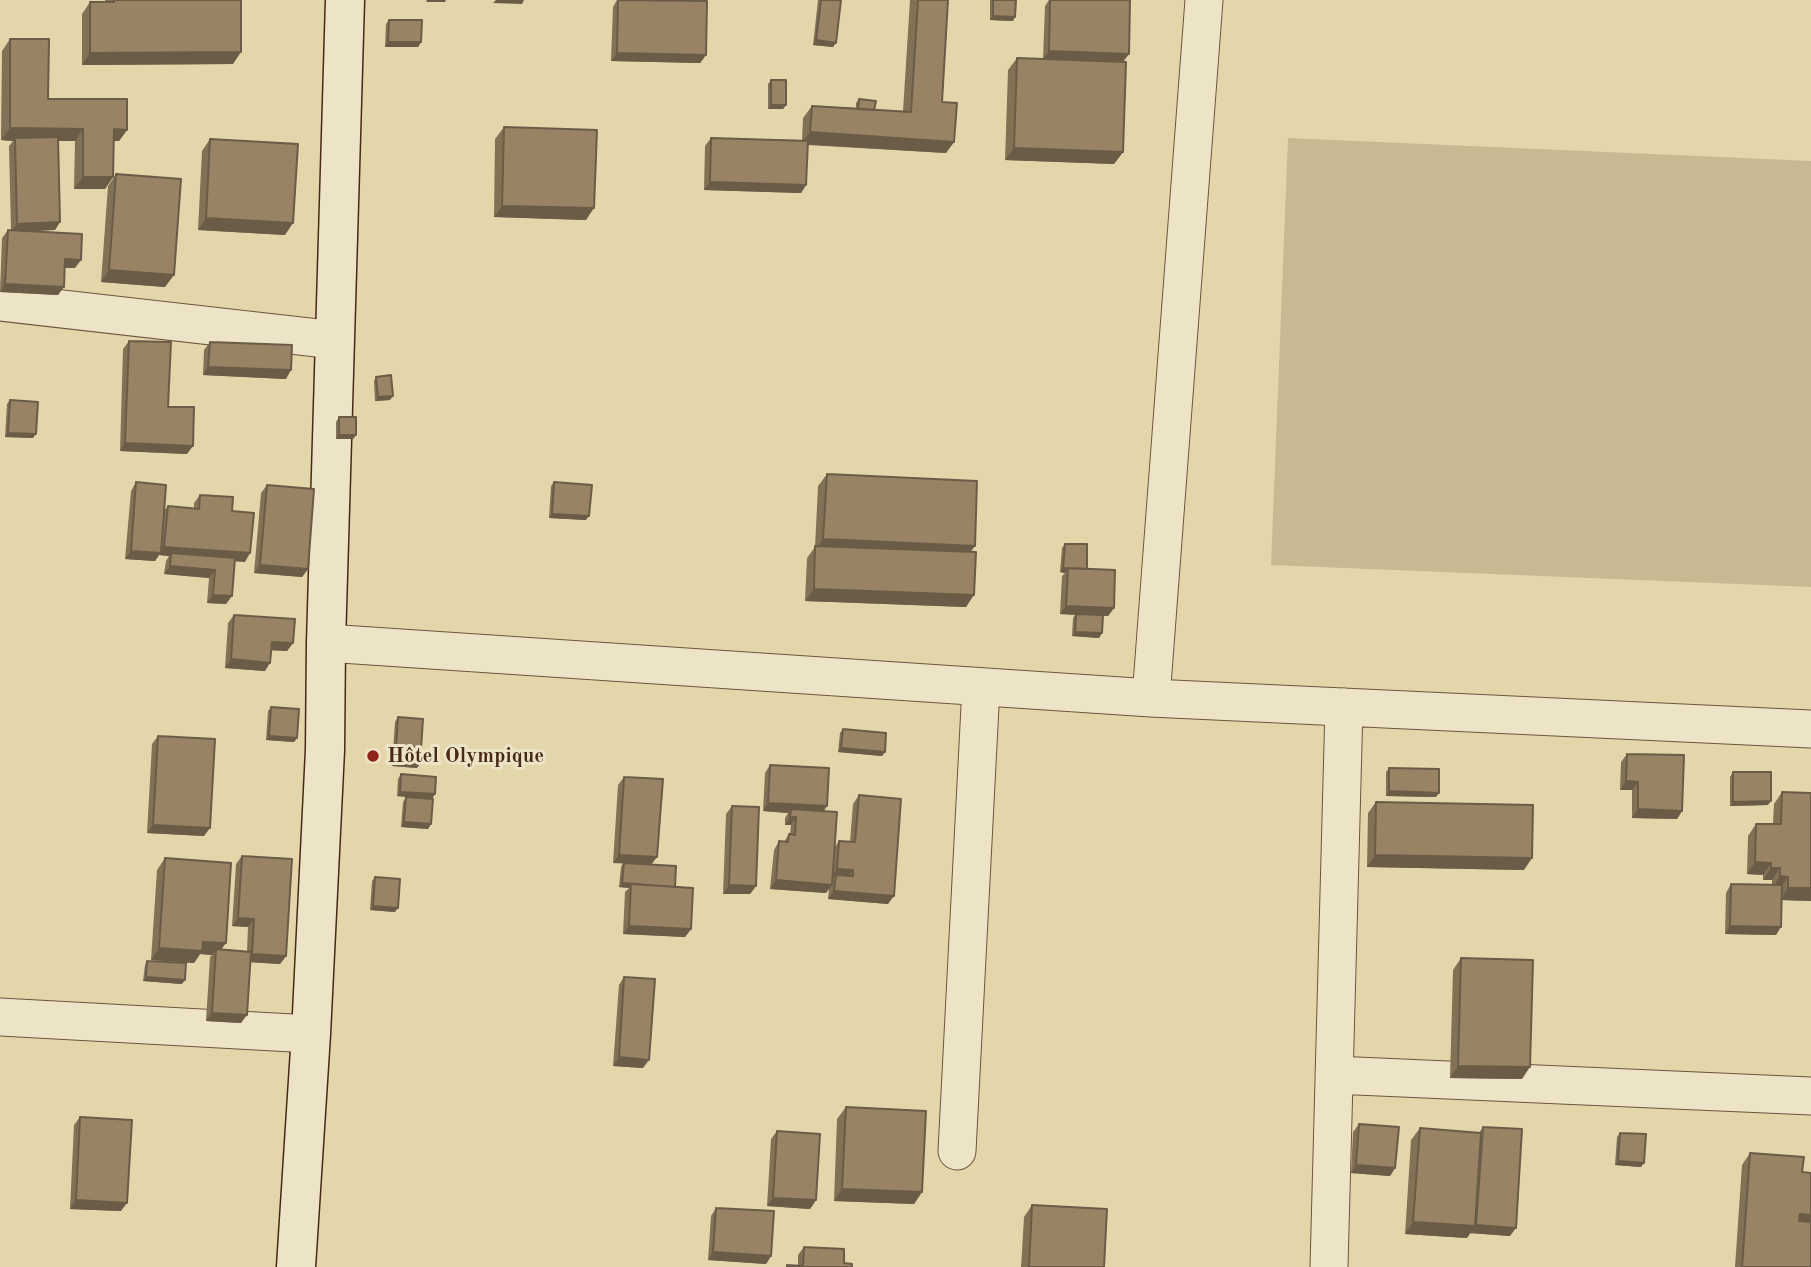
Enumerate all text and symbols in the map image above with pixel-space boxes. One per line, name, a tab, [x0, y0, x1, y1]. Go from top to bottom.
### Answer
place label: Hôtel Olympique	[387, 743, 544, 769]
marker: Hôtel Olympique	[365, 748, 381, 764]

